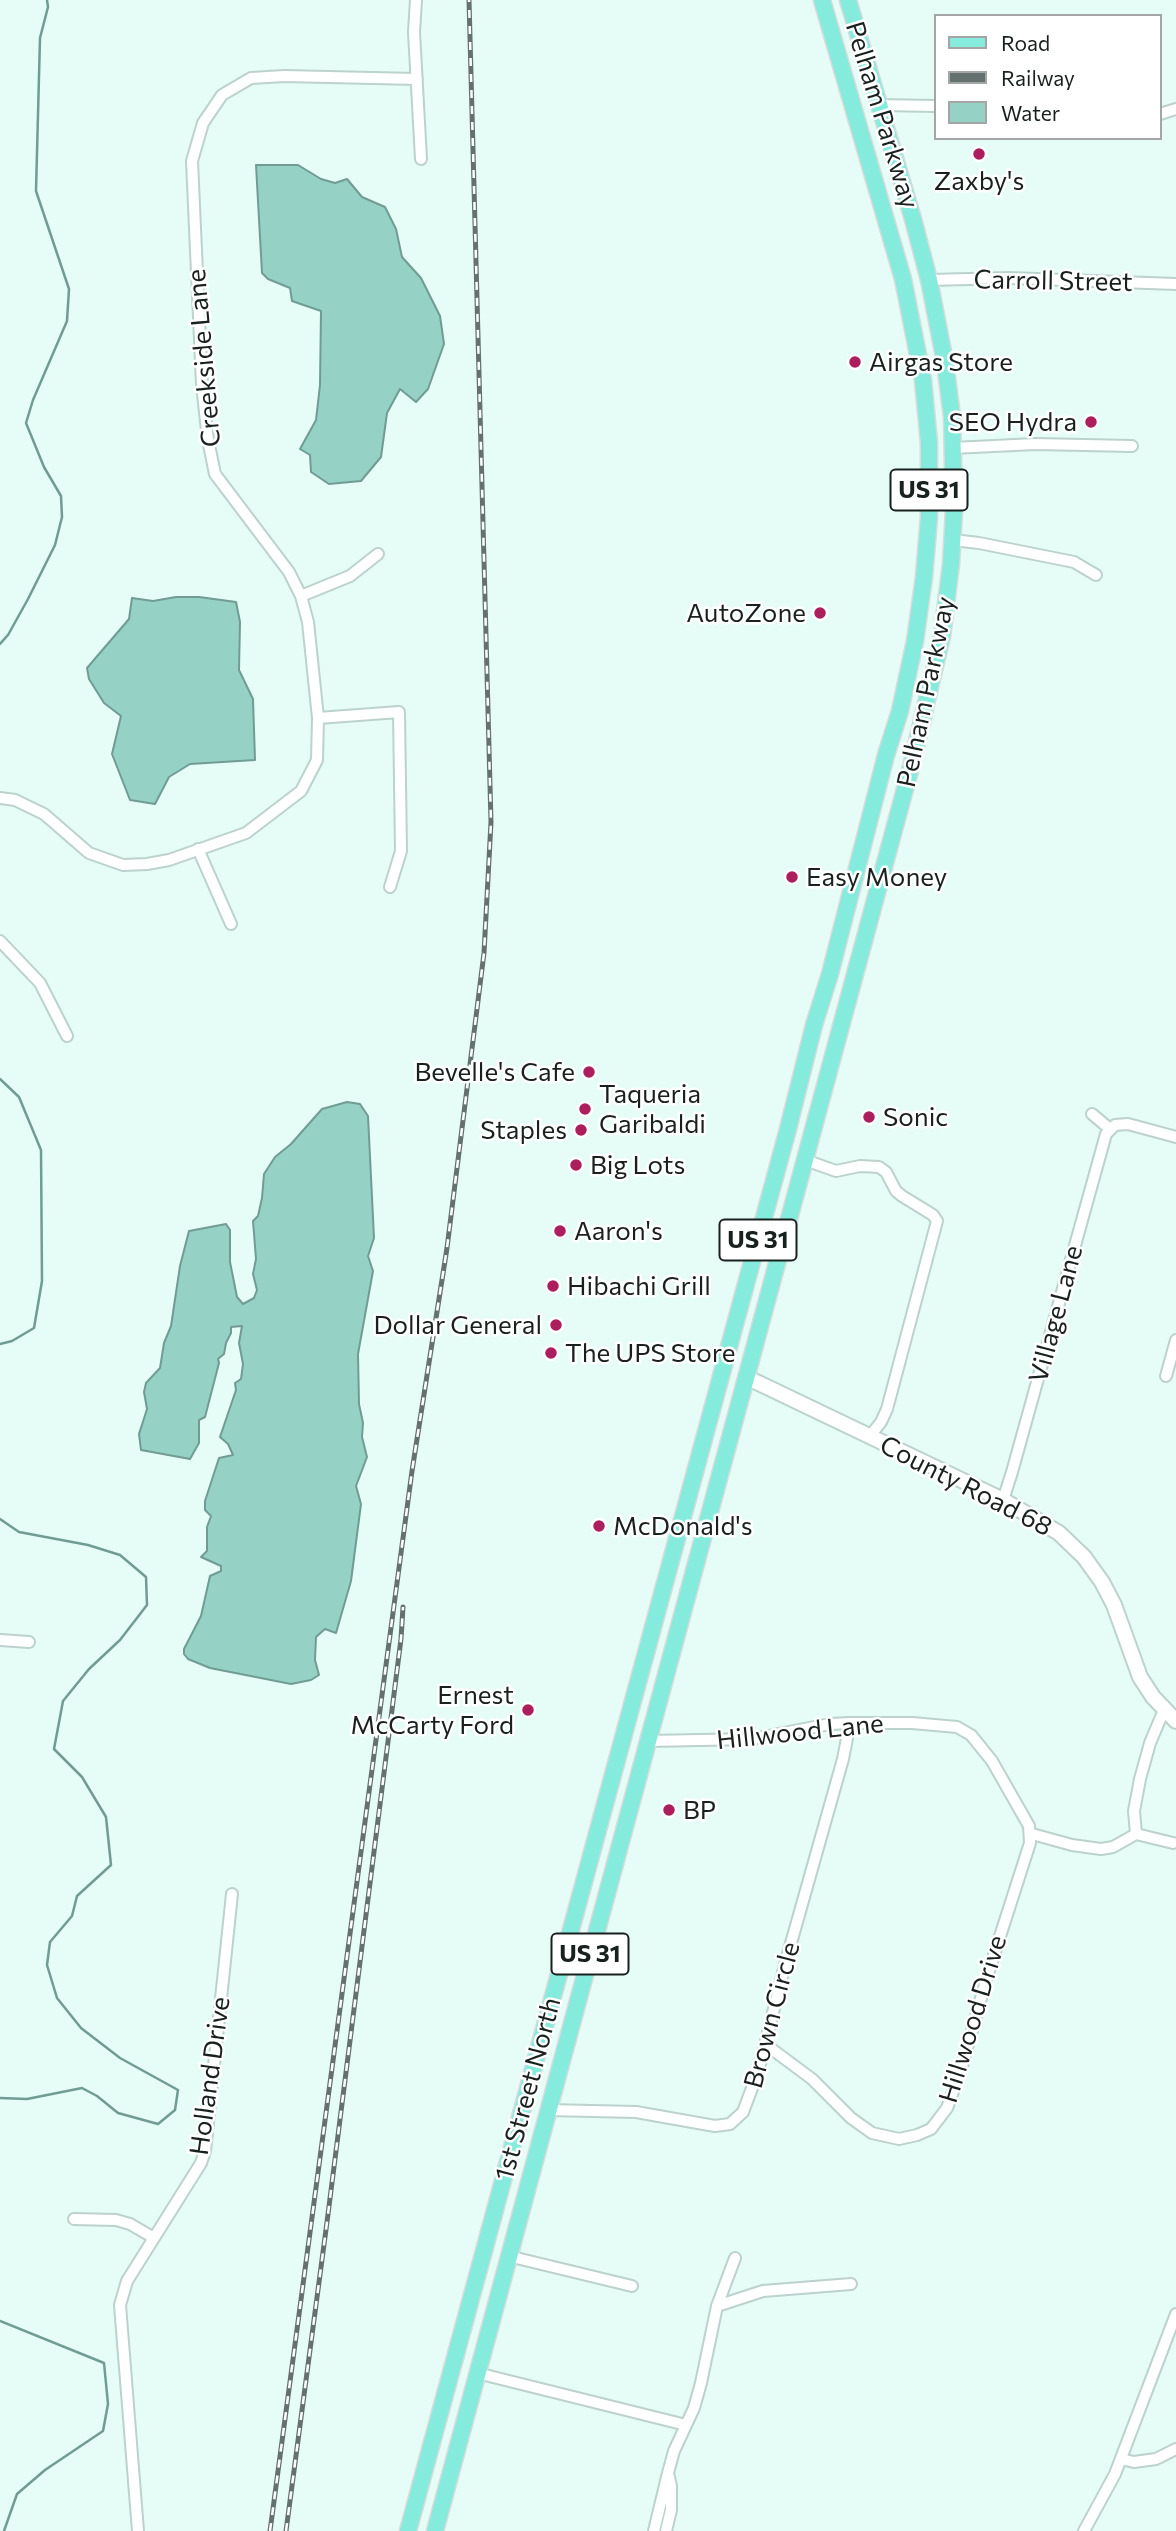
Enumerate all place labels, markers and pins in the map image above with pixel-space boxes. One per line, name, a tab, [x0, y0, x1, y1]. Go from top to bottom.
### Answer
marker: Zaxby's	[971, 146, 987, 162]
place label: Zaxby's	[934, 165, 1024, 197]
place label: Airgas Store	[869, 346, 1013, 378]
marker: Airgas Store	[847, 354, 863, 370]
place label: SEO Hydra	[949, 406, 1077, 438]
marker: SEO Hydra	[1083, 414, 1099, 430]
place label: AutoZone	[686, 597, 806, 629]
marker: AutoZone	[812, 605, 828, 621]
place label: Easy Money	[806, 861, 947, 893]
marker: Easy Money	[784, 869, 800, 885]
place label: Bevelle's Cafe	[415, 1056, 575, 1088]
marker: Bevelle's Cafe	[581, 1064, 597, 1080]
place label: Taqueria Garibaldi	[599, 1078, 706, 1140]
marker: Taqueria Garibaldi	[577, 1101, 593, 1117]
place label: Sonic	[883, 1101, 948, 1133]
marker: Sonic	[861, 1109, 877, 1125]
place label: Staples	[480, 1114, 567, 1146]
marker: Staples	[573, 1122, 589, 1138]
place label: Big Lots	[590, 1149, 685, 1181]
marker: Big Lots	[568, 1157, 584, 1173]
place label: Aaron's	[574, 1215, 663, 1247]
marker: Aaron's	[552, 1223, 568, 1239]
place label: Hibachi Grill	[567, 1270, 711, 1302]
marker: Hibachi Grill	[545, 1278, 561, 1294]
place label: Dollar General	[373, 1309, 542, 1341]
marker: Dollar General	[548, 1317, 564, 1333]
place label: The UPS Store	[565, 1337, 735, 1369]
marker: The UPS Store	[543, 1345, 559, 1361]
place label: McDonald's	[613, 1510, 753, 1542]
marker: McDonald's	[591, 1518, 607, 1534]
place label: Ernest McCarty Ford	[351, 1679, 514, 1740]
marker: Ernest McCarty Ford	[520, 1702, 536, 1718]
place label: BP	[683, 1794, 716, 1826]
marker: BP	[661, 1802, 677, 1818]

